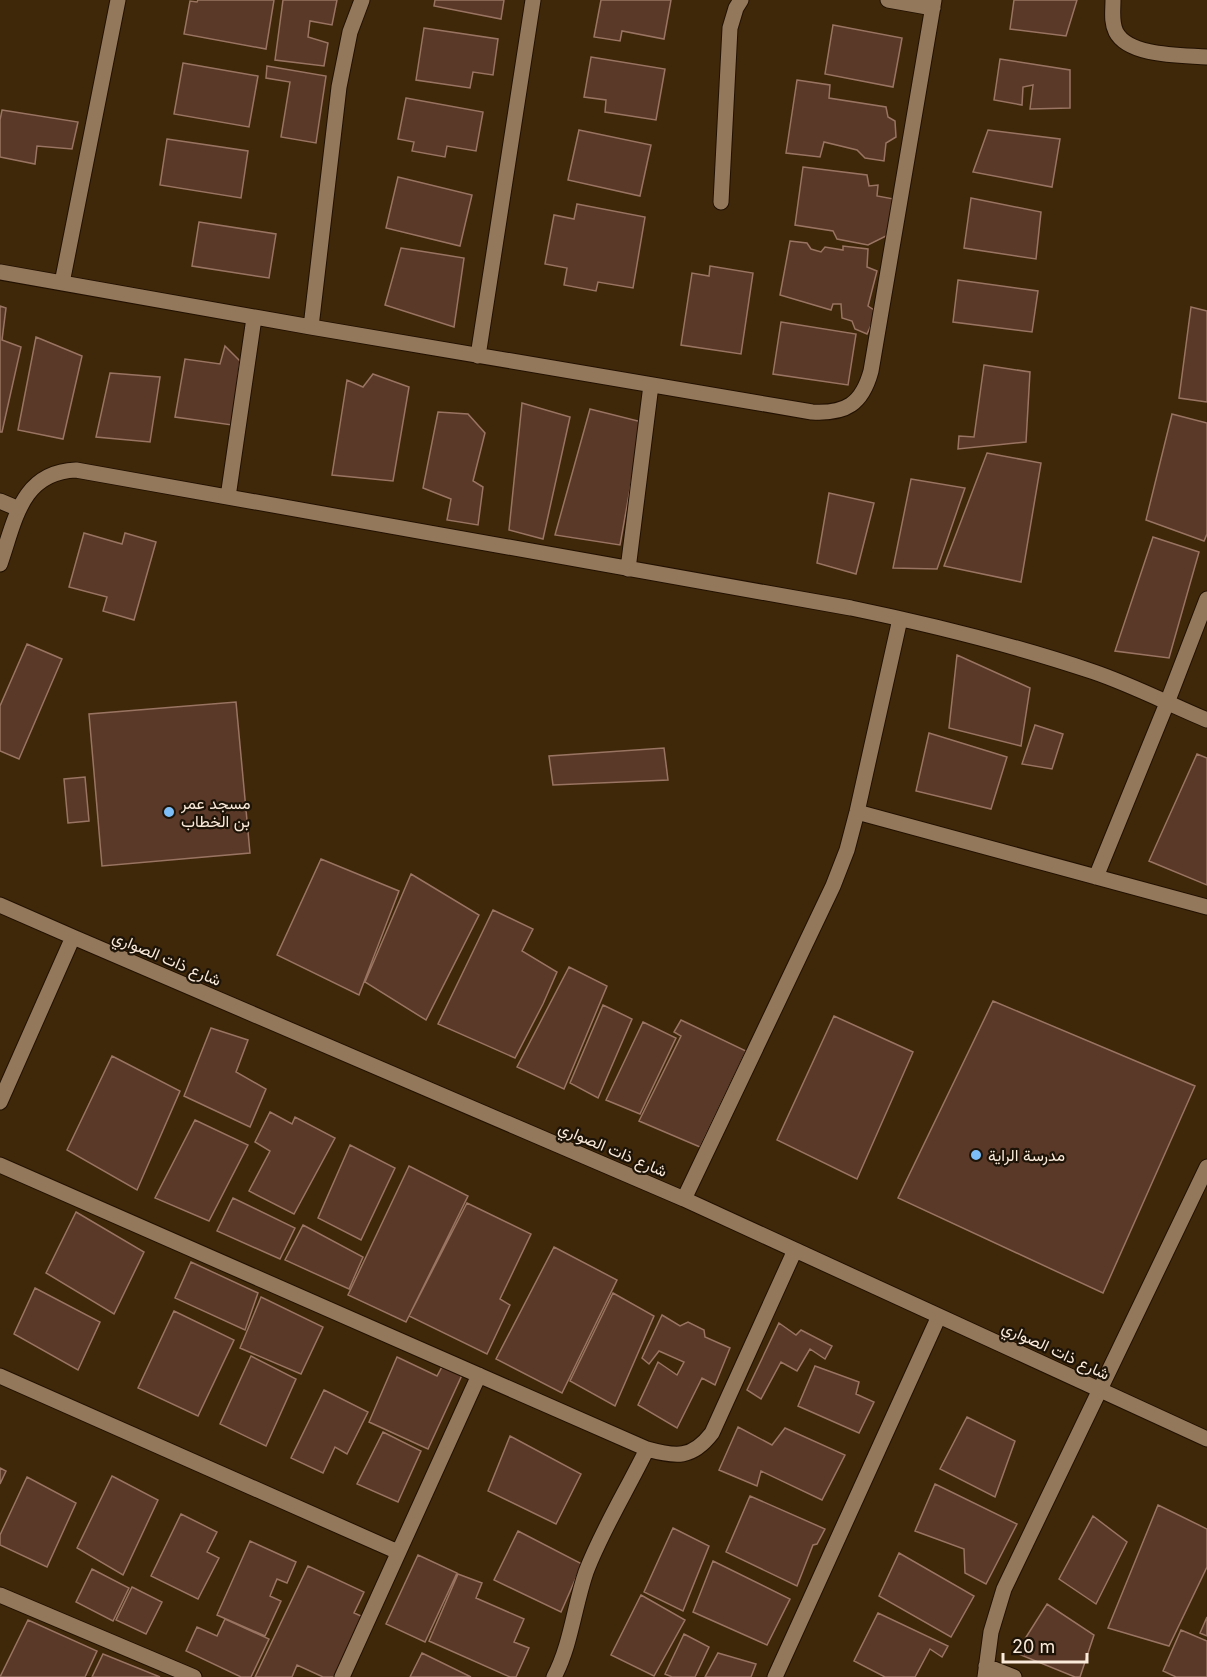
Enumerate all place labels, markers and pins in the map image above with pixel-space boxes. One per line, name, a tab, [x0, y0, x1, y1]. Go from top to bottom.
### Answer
place label: مسجد عمر بن الخطاب	[180, 793, 251, 832]
marker: مسجد عمر بن الخطاب	[162, 805, 176, 819]
place label: مدرسة الراية	[988, 1145, 1065, 1166]
marker: مدرسة الراية	[969, 1148, 983, 1162]

